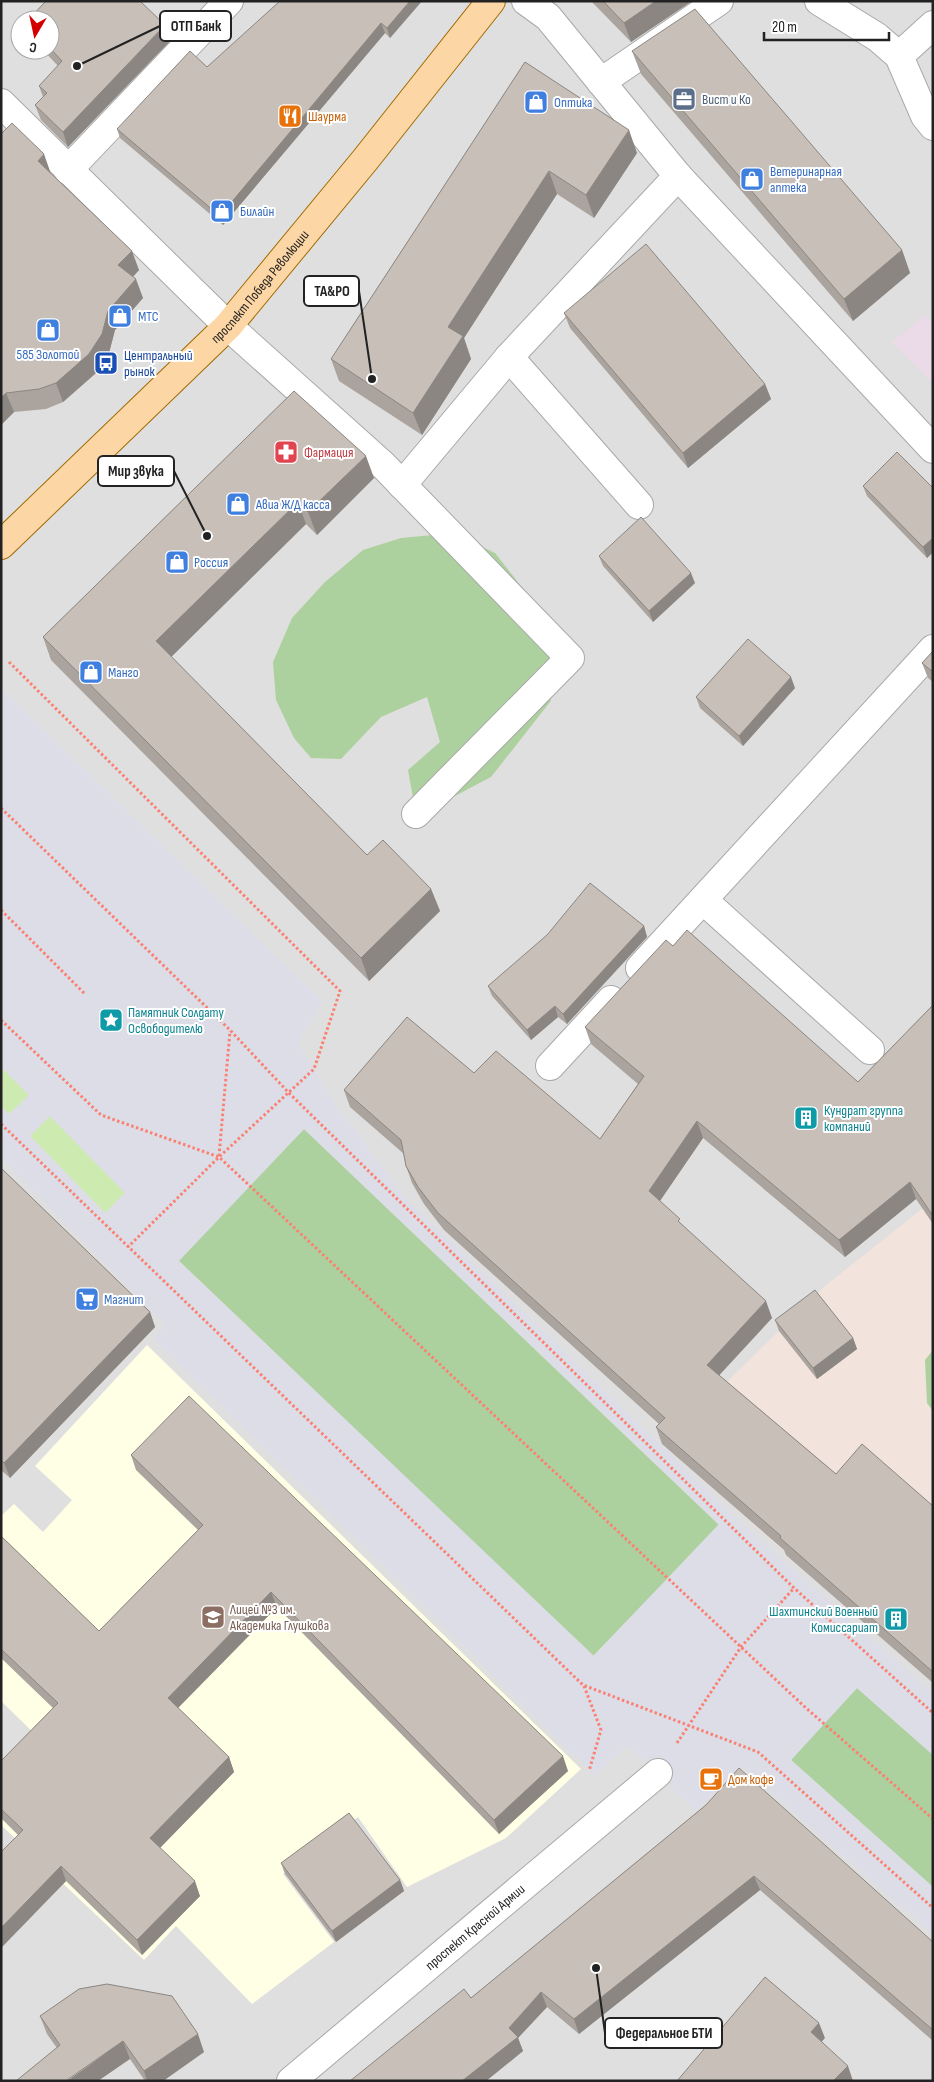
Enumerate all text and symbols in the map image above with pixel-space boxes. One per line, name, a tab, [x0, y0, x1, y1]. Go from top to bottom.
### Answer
north arrow	[10, 10, 60, 60]
scale bar	[764, 10, 889, 42]
callout: ОТП Банк	[160, 11, 231, 41]
text: ОТП Банк	[171, 17, 222, 36]
text: 20 m	[772, 18, 797, 37]
text: С	[28, 38, 38, 56]
office icon: Вист и Ко	[671, 86, 697, 112]
shop icon: Оптика	[523, 89, 549, 115]
place label: Вист и Ко	[702, 91, 751, 108]
place label: Оптика	[554, 94, 592, 111]
restaurant icon: Шаурма	[277, 103, 303, 129]
place label: Шаурма	[308, 108, 346, 125]
place label: Ветеринарная аптека	[770, 163, 842, 196]
shop icon: Ветеринарная аптека	[739, 166, 765, 192]
shop icon: Билайн	[209, 198, 235, 224]
place label: Билайн	[240, 203, 274, 220]
street label: проспект Победа Революции	[207, 226, 312, 347]
callout: ТА&РО	[304, 276, 359, 306]
text: ТА&РО	[314, 282, 350, 301]
shop icon: МТС	[107, 303, 133, 329]
place label: МТС	[138, 308, 159, 325]
shop icon: 585 Золотой	[35, 317, 61, 343]
place label: 585 Золотой	[17, 346, 80, 363]
place label: Центральный рынок	[124, 347, 193, 380]
bus stop icon: Центральный рынок	[93, 350, 119, 376]
pharmacy icon: Фармация	[273, 439, 299, 465]
place label: Фармация	[304, 444, 353, 461]
callout: Мир звука	[98, 456, 174, 486]
text: Мир звука	[108, 462, 164, 481]
shop icon: Авиа Ж/Д касса	[225, 491, 251, 517]
place label: Авиа Ж/Д касса	[255, 496, 330, 513]
shop icon: Россия	[164, 549, 190, 575]
place label: Россия	[194, 554, 228, 571]
shop icon: Манго	[78, 659, 104, 685]
place label: Манго	[108, 664, 139, 681]
place label: Памятник Солдату Освободителю	[128, 1004, 225, 1037]
place icon: Памятник Солдату Освободителю	[98, 1007, 124, 1033]
place label: Кундрат группа компаний	[824, 1102, 903, 1135]
building icon: Кундрат группа компаний	[793, 1105, 819, 1131]
supermarket icon: Магнит	[74, 1286, 100, 1312]
place label: Магнит	[104, 1291, 144, 1308]
place label: Лицей №3 им. Академика Глушкова	[229, 1601, 329, 1634]
place label: Шахтинский Военный Комиссариат	[769, 1603, 878, 1636]
school or university icon: Лицей №3 им. Академика Глушкова	[200, 1604, 226, 1630]
building icon: Шахтинский Военный Комиссариат	[883, 1606, 909, 1632]
cafe icon: Дом кофе	[698, 1766, 724, 1792]
place label: Дом кофе	[728, 1771, 774, 1788]
street label: проспект Красной Армии	[422, 1880, 528, 1973]
callout: Федеральное БТИ	[605, 2018, 722, 2048]
text: Федеральное БТИ	[616, 2024, 713, 2043]

